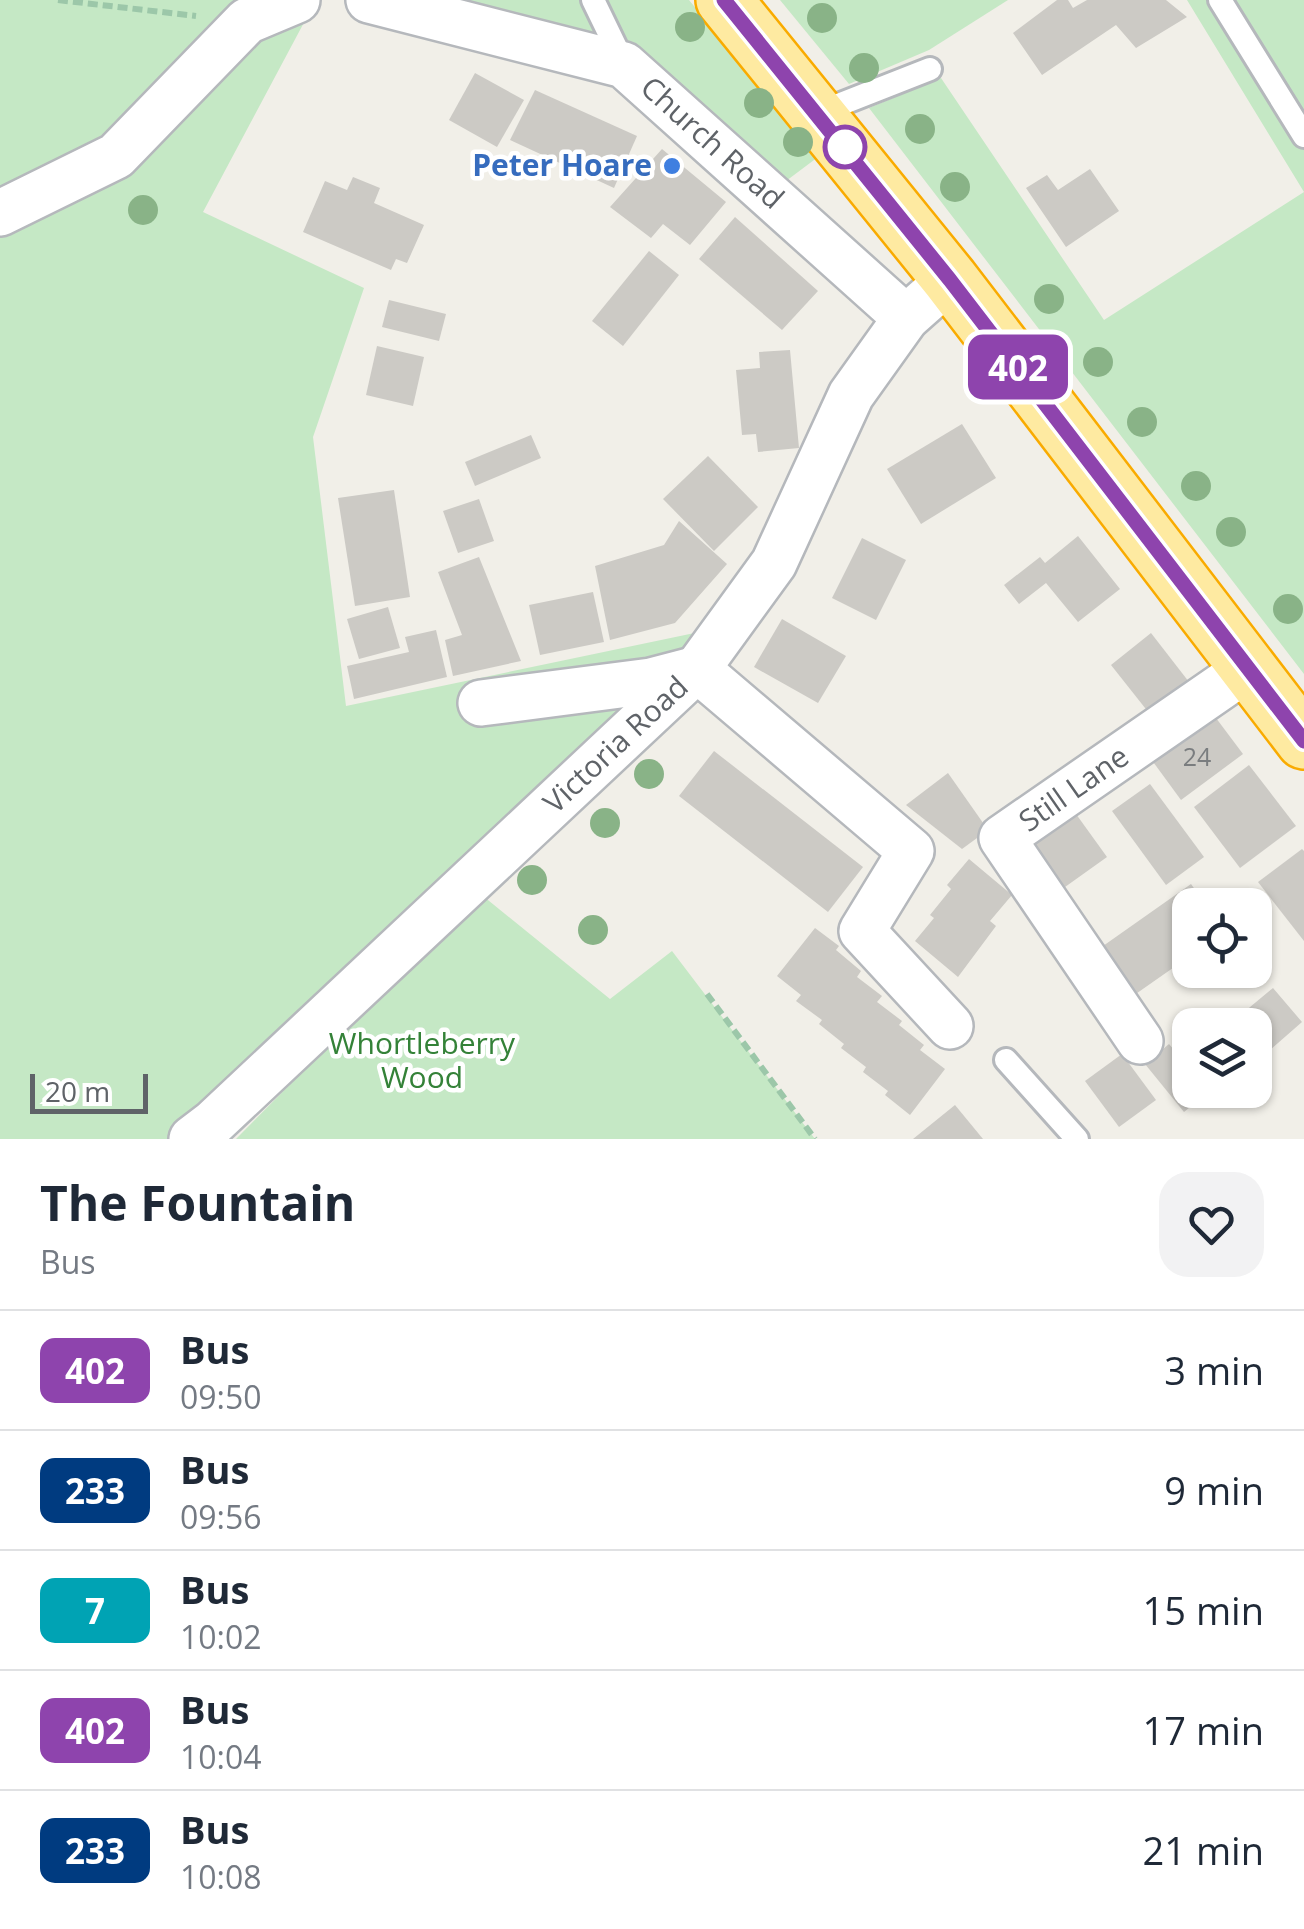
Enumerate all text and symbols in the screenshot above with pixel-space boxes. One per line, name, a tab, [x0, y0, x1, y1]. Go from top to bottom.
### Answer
street label: Church Road	[632, 66, 794, 217]
unlabelled marker	[824, 126, 866, 168]
place label: Peter Hoare	[472, 144, 652, 185]
marker: Peter Hoare	[661, 155, 683, 177]
line badge: 402	[960, 334, 1076, 400]
text: 402	[988, 344, 1048, 391]
street label: Victoria Road	[534, 666, 696, 822]
street label: Still Lane	[1010, 735, 1136, 840]
house number: 24	[1183, 739, 1211, 773]
map controls	[1172, 888, 1272, 1108]
button: locate	[1172, 888, 1272, 988]
button: layers	[1172, 1008, 1272, 1108]
park label: Whortleberry Wood	[329, 1022, 516, 1097]
scale bar	[30, 1069, 148, 1114]
text: 20 m	[45, 1072, 110, 1110]
text: The Fountain	[40, 1170, 355, 1235]
button: heart	[1159, 1172, 1264, 1277]
text: Bus	[40, 1240, 96, 1283]
text: Bus	[180, 1323, 249, 1375]
text: 3 min	[1164, 1344, 1264, 1396]
text: 402	[65, 1347, 125, 1394]
text: 09:50	[180, 1375, 262, 1418]
text: Bus	[180, 1443, 249, 1495]
text: 9 min	[1164, 1464, 1264, 1516]
text: 233	[65, 1467, 125, 1514]
text: 09:56	[180, 1495, 262, 1538]
text: Bus	[180, 1563, 249, 1615]
text: 15 min	[1143, 1584, 1264, 1636]
text: 7	[85, 1587, 105, 1634]
text: 10:02	[180, 1615, 262, 1658]
text: Bus	[180, 1683, 249, 1735]
text: 17 min	[1143, 1704, 1264, 1756]
text: 402	[65, 1707, 125, 1754]
text: 10:04	[180, 1735, 262, 1778]
text: Bus	[180, 1803, 249, 1855]
text: 21 min	[1143, 1824, 1264, 1876]
text: 233	[65, 1827, 125, 1874]
text: 10:08	[180, 1855, 262, 1898]

